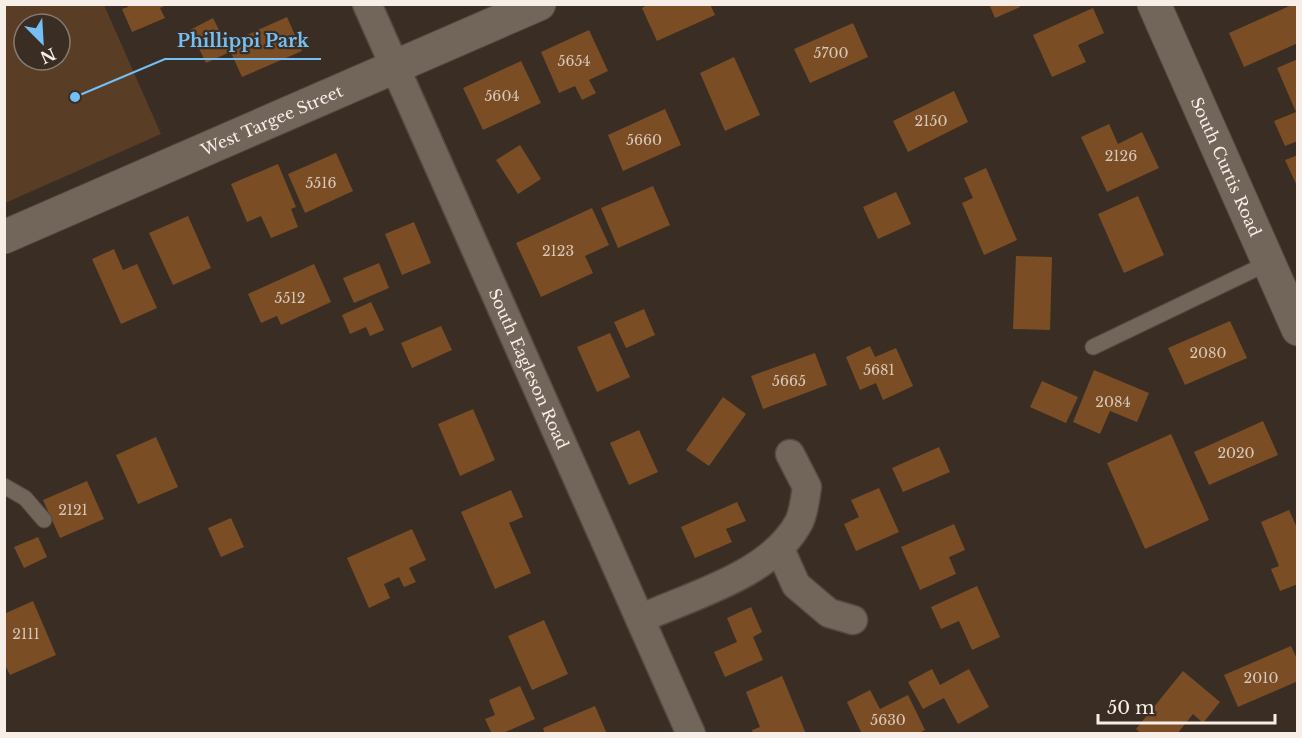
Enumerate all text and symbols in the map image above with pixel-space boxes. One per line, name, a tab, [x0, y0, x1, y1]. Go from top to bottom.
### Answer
north arrow	[12, 12, 72, 72]
callout: Phillippi Park	[165, 23, 321, 59]
text: Phillippi Park	[177, 30, 310, 52]
text: N	[37, 44, 59, 68]
house number: 5700	[814, 44, 848, 62]
house number: 5654	[557, 52, 591, 70]
street label: West Targee Street	[197, 81, 346, 160]
house number: 5604	[484, 87, 520, 105]
street label: South Curtis Road	[1186, 94, 1266, 240]
house number: 2150	[915, 112, 947, 130]
house number: 5660	[626, 131, 662, 149]
house number: 2126	[1105, 147, 1137, 165]
house number: 5516	[305, 174, 337, 192]
house number: 2123	[542, 242, 574, 260]
street label: South Eagleson Road	[485, 285, 573, 452]
house number: 5512	[275, 289, 305, 307]
house number: 2080	[1189, 344, 1227, 362]
house number: 5681	[863, 361, 895, 379]
house number: 5665	[772, 372, 806, 390]
house number: 2084	[1095, 393, 1131, 411]
house number: 2020	[1217, 444, 1255, 462]
house number: 2121	[58, 501, 88, 519]
house number: 2111	[12, 625, 40, 643]
house number: 2010	[1244, 669, 1278, 687]
scale bar	[1098, 687, 1275, 725]
text: 50 m	[1107, 697, 1155, 719]
house number: 5630	[870, 711, 906, 729]

